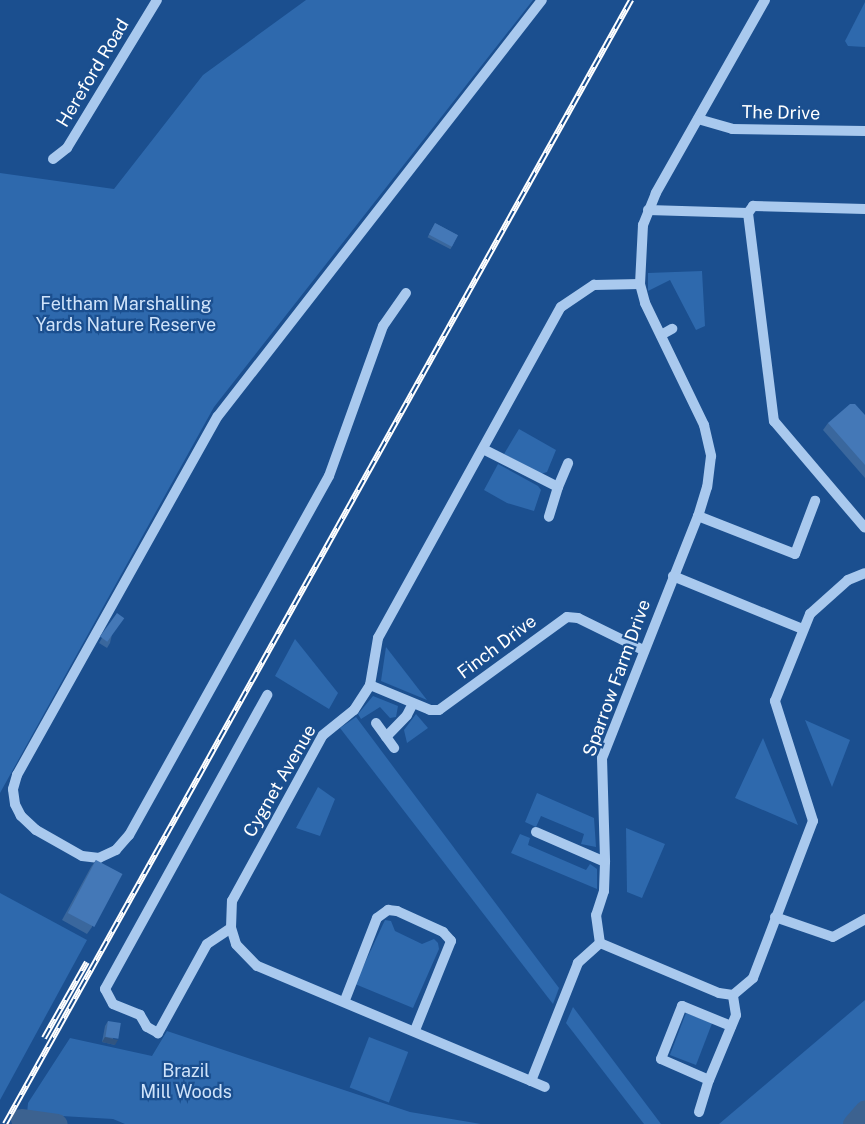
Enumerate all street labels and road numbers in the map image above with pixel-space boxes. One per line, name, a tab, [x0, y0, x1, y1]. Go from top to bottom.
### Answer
street label: Hereford Road	[52, 15, 134, 131]
street label: The Drive	[741, 102, 821, 124]
street label: Sparrow Farm Drive	[579, 597, 655, 759]
street label: Finch Drive	[453, 610, 541, 684]
street label: Cygnet Avenue	[239, 721, 321, 841]

